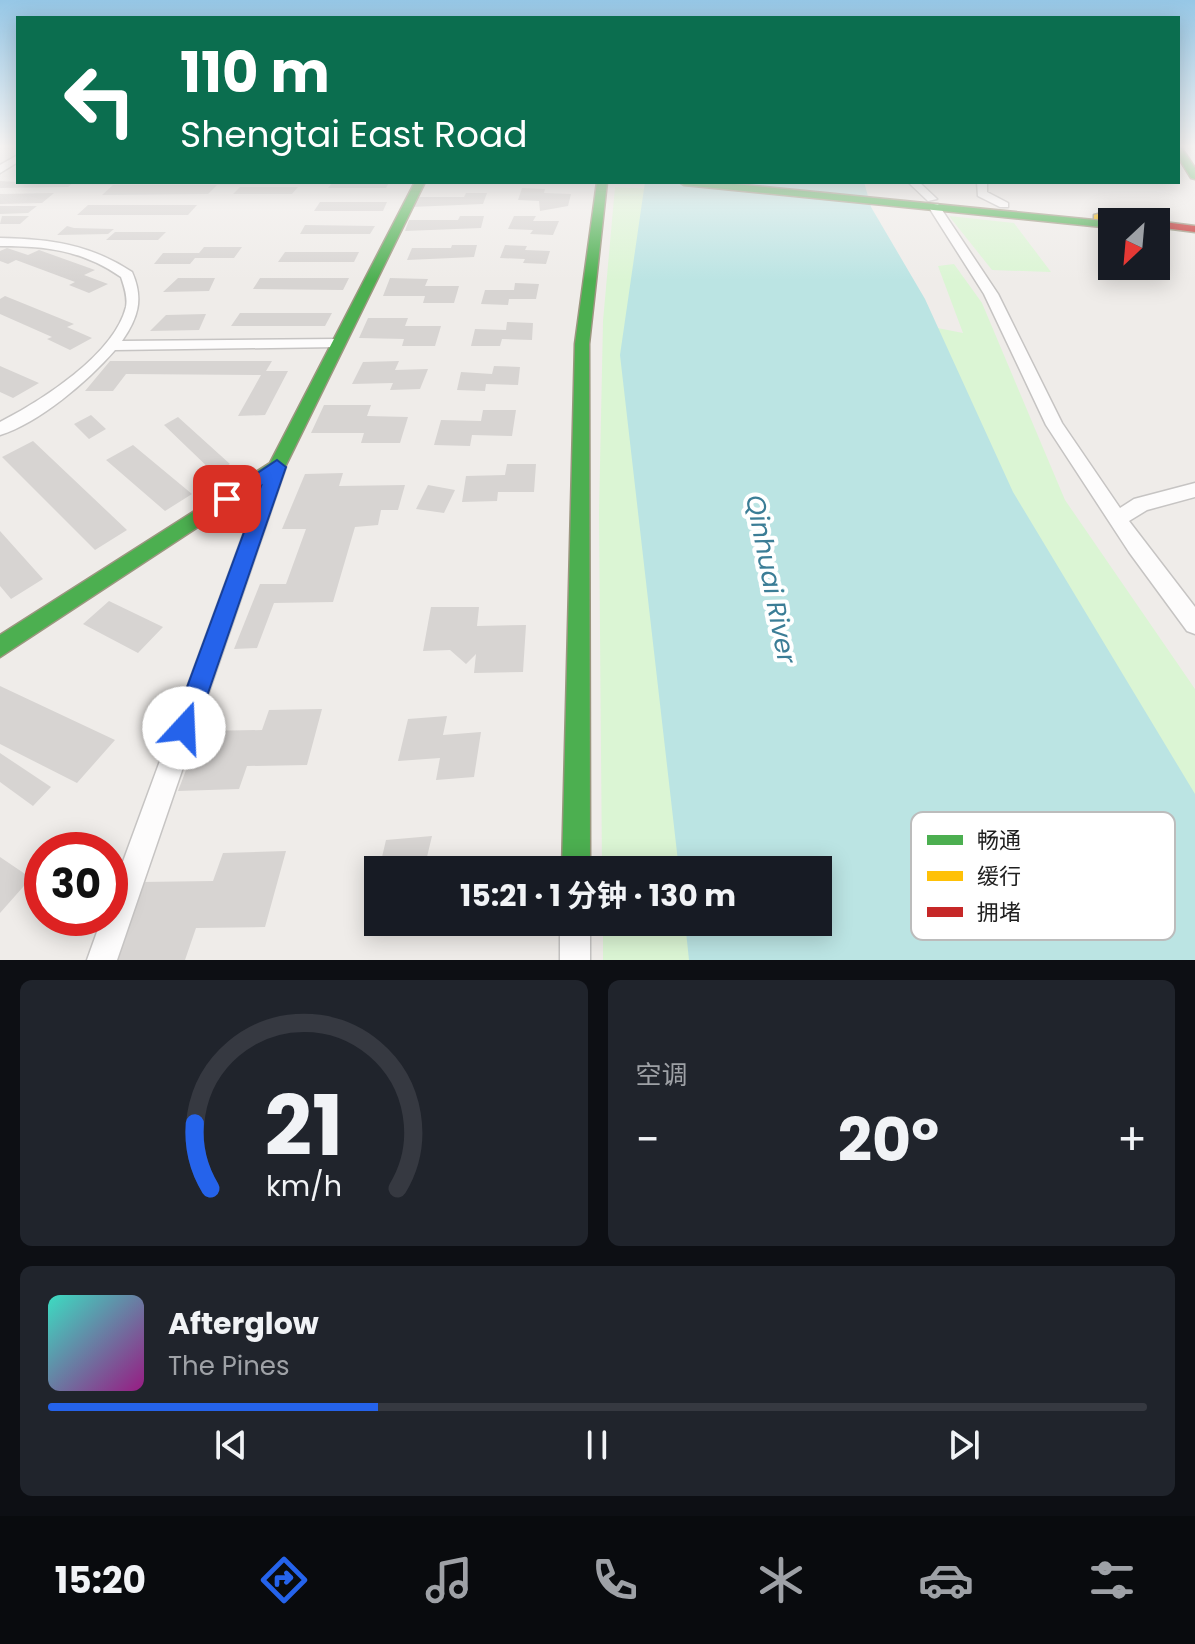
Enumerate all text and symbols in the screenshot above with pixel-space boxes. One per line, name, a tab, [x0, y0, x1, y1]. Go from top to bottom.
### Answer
text: 110 m	[180, 33, 330, 112]
icon: left	[48, 48, 152, 152]
text: Shengtai East Road	[180, 109, 528, 160]
north arrow	[1098, 208, 1170, 280]
map controls	[1098, 208, 1170, 280]
pin	[193, 465, 261, 533]
icon: arrive	[205, 477, 249, 521]
water label: Qinhuai River	[737, 492, 805, 668]
position arrow	[142, 686, 226, 770]
legend	[911, 812, 1175, 940]
text: 畅通	[977, 825, 1021, 856]
speed limit sign: 30	[24, 832, 128, 936]
text: 缓行	[977, 861, 1021, 892]
text: 15:21 · 1 分钟 · 130 m	[460, 874, 736, 917]
text: 拥堵	[977, 897, 1021, 928]
text: 空调	[636, 1057, 688, 1093]
text: 21	[264, 1068, 343, 1184]
text: 20°	[838, 1098, 939, 1182]
text: −	[636, 1109, 660, 1170]
text: +	[1117, 1109, 1147, 1170]
text: km/h	[266, 1166, 342, 1206]
text: Afterglow	[168, 1302, 319, 1345]
text: The Pines	[168, 1348, 290, 1384]
icon: previous	[209, 1423, 253, 1467]
icon: pause	[575, 1423, 619, 1467]
icon: next	[942, 1423, 986, 1467]
icon: directions	[256, 1552, 312, 1608]
icon: music	[421, 1552, 477, 1608]
icon: phone	[587, 1552, 643, 1608]
icon: climate	[753, 1552, 809, 1608]
icon: car	[918, 1552, 974, 1608]
icon: filters	[1084, 1552, 1140, 1608]
text: 15:20	[55, 1555, 146, 1606]

